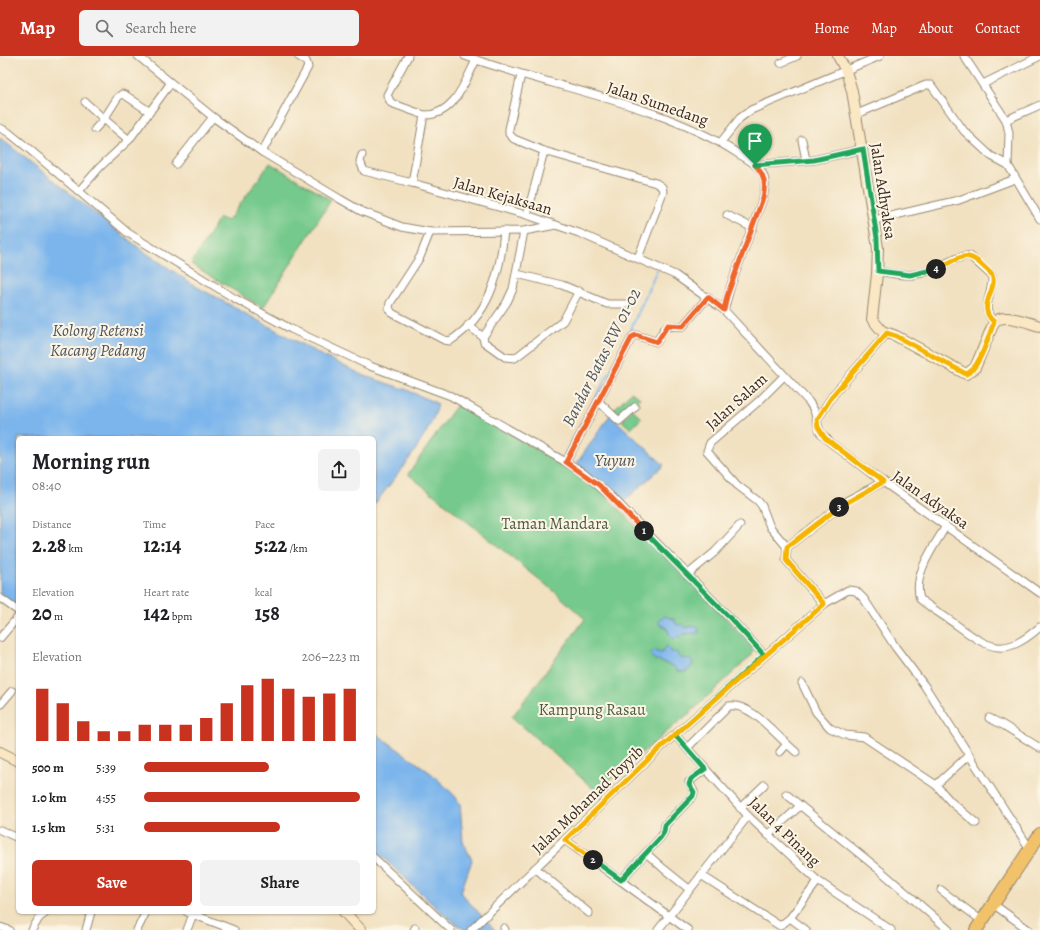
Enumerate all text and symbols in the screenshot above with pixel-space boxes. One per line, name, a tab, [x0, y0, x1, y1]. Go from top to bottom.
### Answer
search box	[79, 10, 359, 46]
text: Map	[20, 15, 55, 41]
icon: search	[93, 17, 115, 39]
text: Search here	[125, 18, 197, 38]
text: Home	[814, 19, 849, 38]
text: Map	[871, 19, 897, 38]
text: About	[919, 19, 953, 38]
text: Contact	[975, 19, 1020, 38]
street label: Jalan Sumedang	[604, 76, 711, 132]
pin	[738, 124, 772, 165]
icon: arrive	[744, 130, 766, 152]
street label: Jalan Adhyaksa	[865, 141, 902, 242]
street label: Jalan Kejaksaan	[451, 171, 555, 221]
pin: 4	[926, 259, 946, 279]
text: 4	[933, 261, 939, 276]
water label: Bandar Batas RW 01-02	[557, 284, 646, 430]
water label: Kolong Retensi Kacang Pedang	[50, 319, 146, 362]
street label: Jalan Salam	[701, 368, 772, 435]
text: Morning run	[32, 447, 150, 477]
button: share	[318, 449, 360, 491]
water label: Yuyun	[595, 449, 635, 472]
street label: Jalan Adyaksa	[888, 465, 974, 535]
text: 08:40	[32, 477, 61, 494]
pin: 3	[829, 497, 849, 517]
text: 3	[837, 499, 841, 514]
park label: Taman Mandara	[501, 513, 609, 535]
text: Distance	[32, 517, 71, 532]
text: Time	[143, 517, 166, 532]
text: Pace	[255, 517, 275, 532]
pin: 1	[634, 521, 654, 541]
text: 1	[642, 523, 646, 538]
text: 2.28	[32, 532, 66, 559]
text: 12:14	[143, 532, 181, 559]
text: 5:22	[255, 532, 287, 559]
text: km	[66, 541, 83, 556]
text: /km	[287, 541, 308, 556]
text: Elevation	[32, 585, 74, 600]
text: Heart rate	[143, 585, 189, 600]
text: kcal	[255, 585, 272, 600]
text: 20	[32, 600, 52, 627]
text: 142	[143, 600, 170, 627]
text: 158	[255, 600, 280, 627]
text: m	[52, 609, 63, 624]
text: bpm	[170, 609, 192, 624]
text: Elevation	[32, 648, 82, 665]
text: 206–223 m	[302, 648, 360, 665]
park label: Kampung Rasau	[538, 699, 646, 721]
street label: Jalan Mohamad Toyyib	[527, 741, 648, 859]
text: 500 m	[32, 759, 64, 776]
text: 5:39	[96, 759, 116, 776]
text: 1.0 km	[32, 789, 67, 806]
text: 4:55	[96, 789, 116, 806]
street label: Jalan 4 Pinang	[744, 792, 825, 872]
text: 1.5 km	[32, 819, 66, 836]
text: 5:31	[96, 819, 115, 836]
pin: 2	[583, 850, 603, 870]
text: 2	[590, 852, 596, 867]
button: Save	[32, 860, 192, 906]
button: Share	[200, 860, 360, 906]

